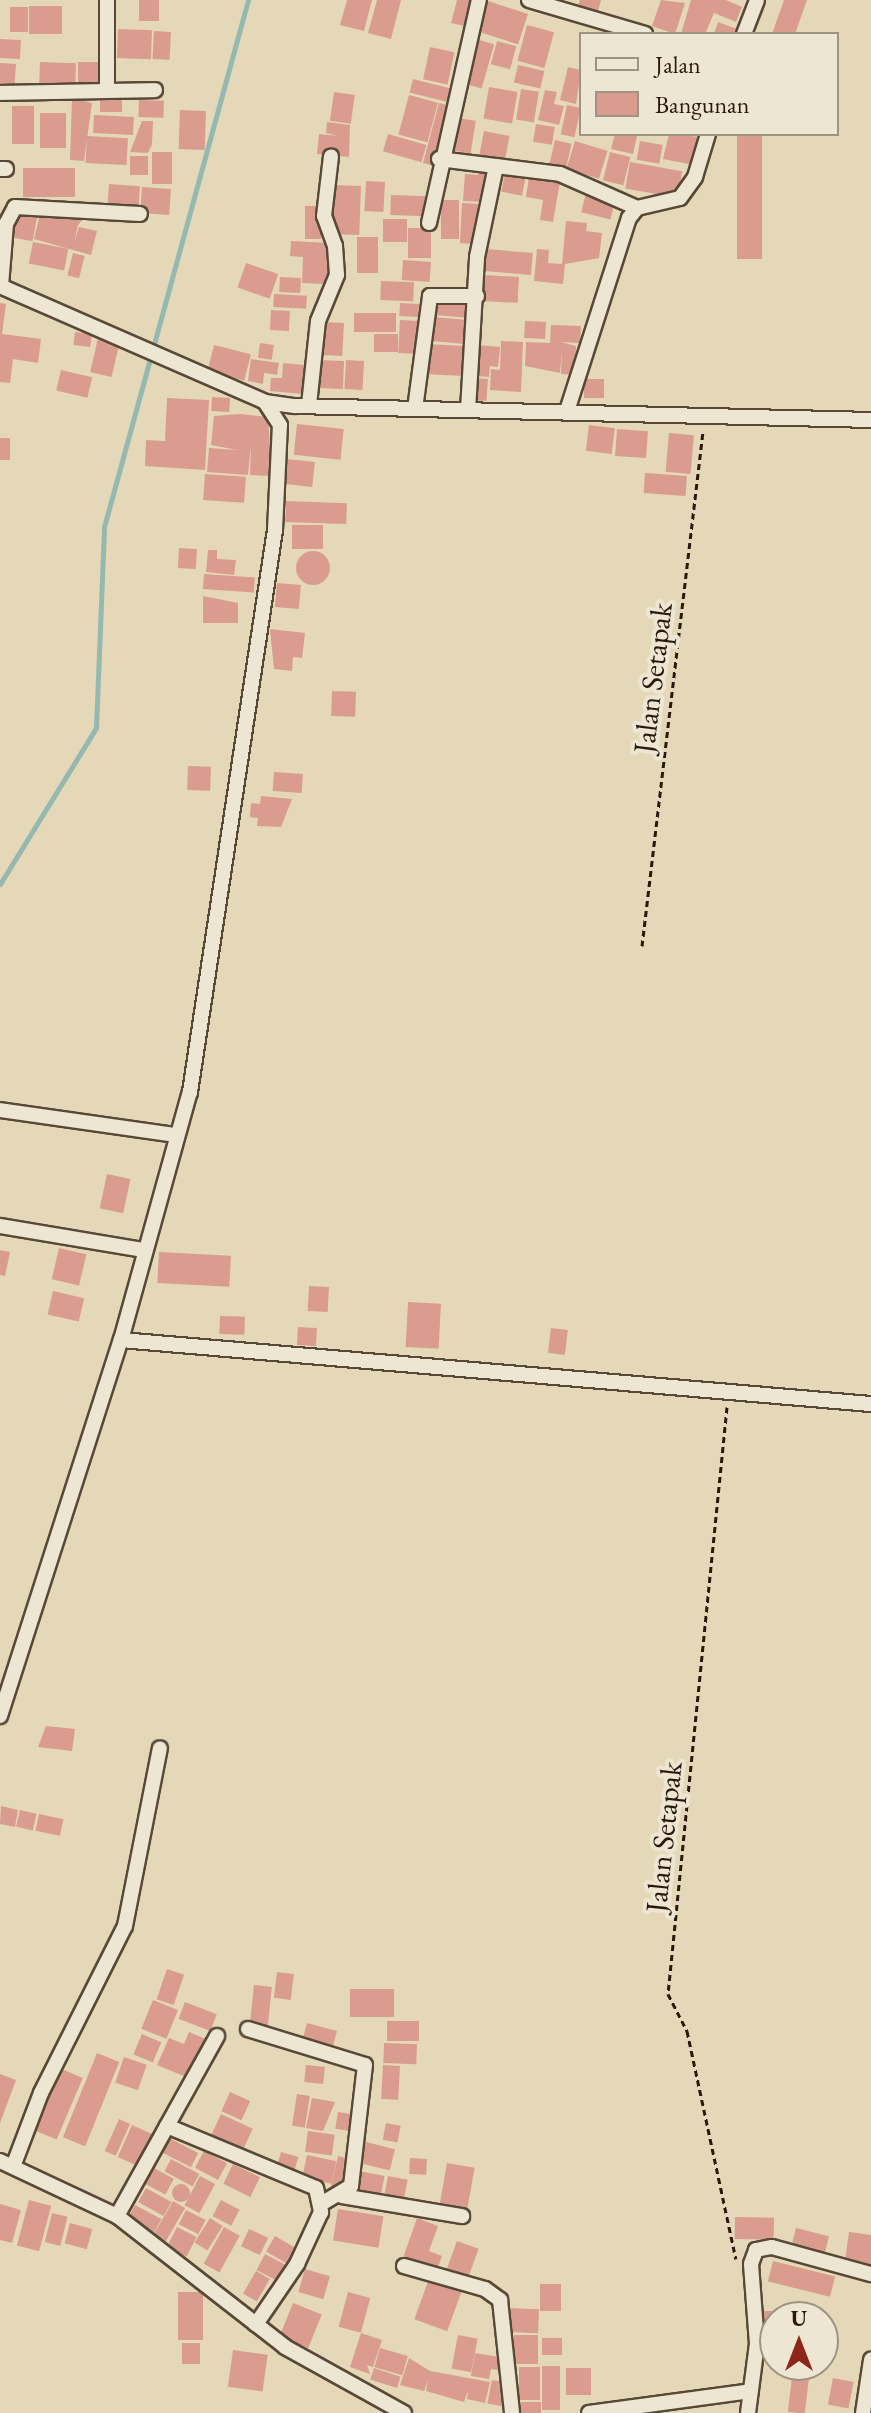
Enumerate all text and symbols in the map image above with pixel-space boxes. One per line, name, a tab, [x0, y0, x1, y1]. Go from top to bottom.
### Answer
legend	[579, 32, 839, 136]
text: Jalan	[655, 49, 701, 80]
text: Bangunan	[655, 89, 749, 120]
street label: Jalan Setapak	[626, 601, 680, 755]
street label: Jalan Setapak	[638, 1760, 690, 1914]
north arrow	[759, 2301, 839, 2381]
text: U	[791, 2304, 807, 2333]

